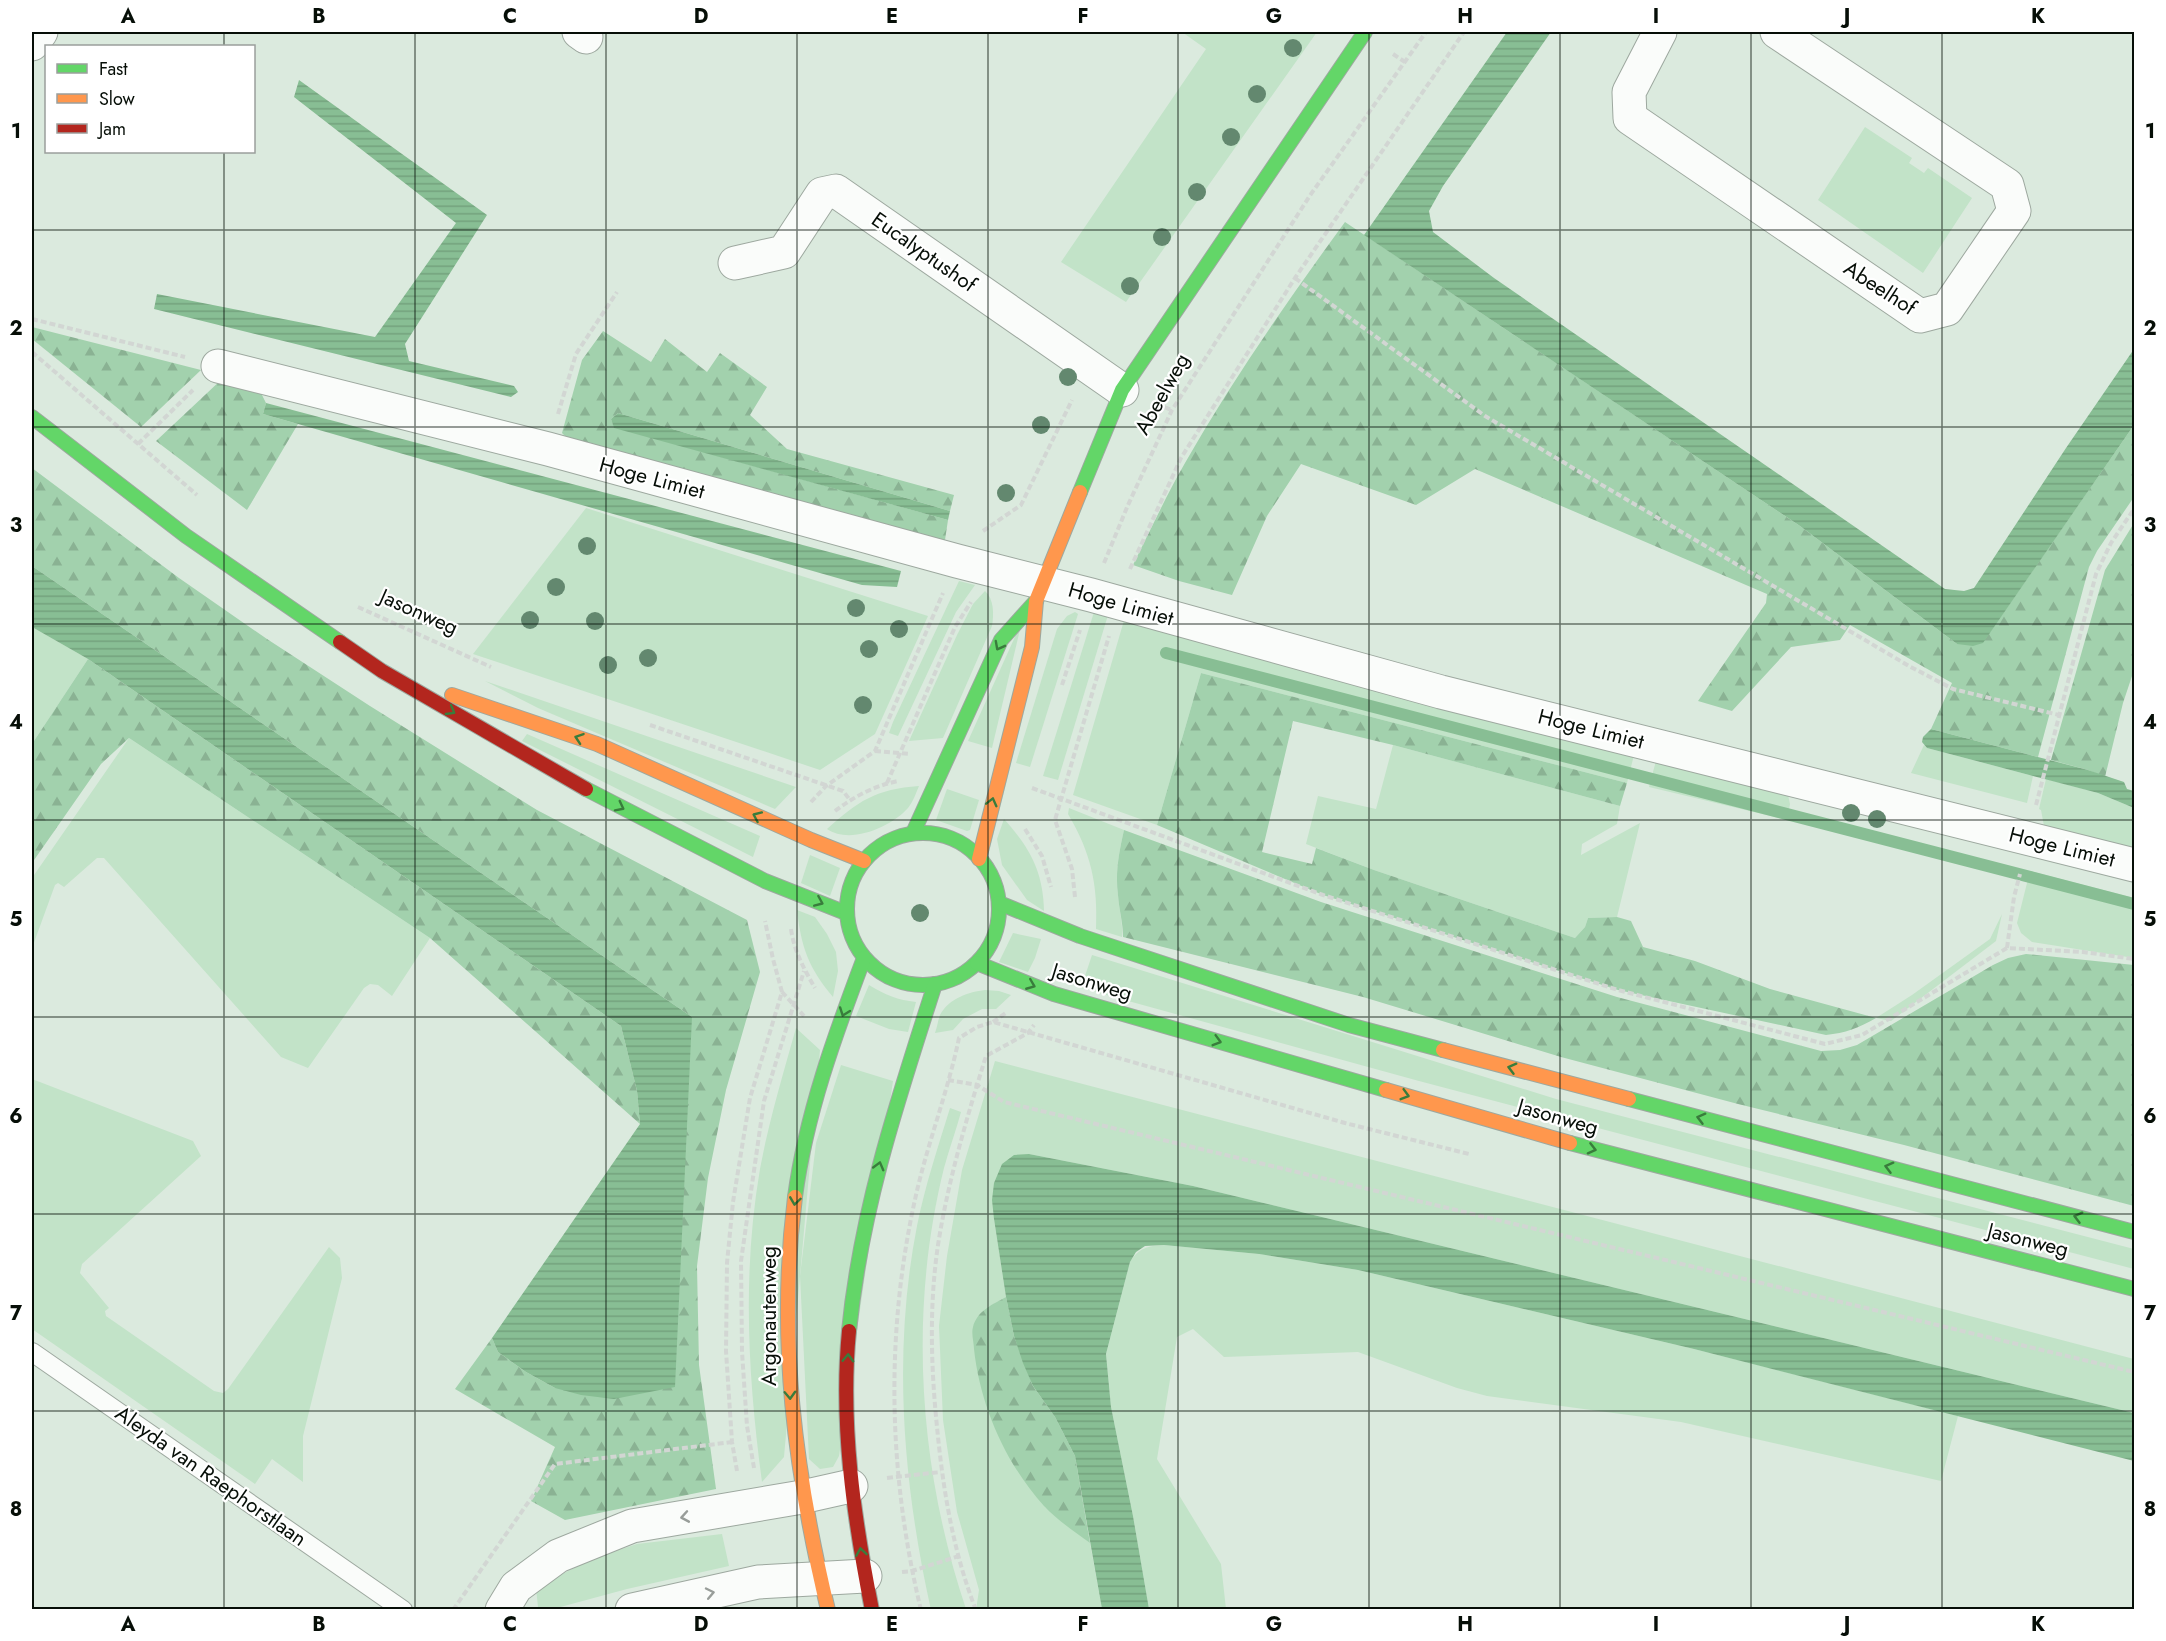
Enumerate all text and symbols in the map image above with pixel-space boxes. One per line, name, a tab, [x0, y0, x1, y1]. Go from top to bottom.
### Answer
text: A	[120, 2, 136, 31]
text: B	[312, 2, 326, 31]
text: C	[503, 2, 517, 31]
text: D	[694, 2, 708, 31]
text: E	[886, 2, 898, 31]
text: F	[1077, 2, 1089, 31]
text: G	[1266, 2, 1282, 31]
text: H	[1457, 2, 1473, 31]
text: I	[1653, 2, 1659, 31]
text: J	[1840, 2, 1850, 31]
text: K	[2031, 2, 2045, 31]
legend	[45, 45, 255, 153]
text: Fast	[99, 56, 128, 82]
text: Slow	[99, 86, 136, 112]
text: Jam	[97, 116, 126, 142]
text: 1	[11, 117, 21, 146]
text: 1	[2145, 117, 2155, 146]
street label: Eucalyptushof	[866, 205, 983, 300]
street label: Abeelhof	[1838, 253, 1923, 323]
text: 2	[9, 314, 23, 343]
text: 2	[2143, 314, 2157, 343]
street label: Abeelweg	[1127, 348, 1197, 440]
street label: Hoge Limiet	[596, 450, 708, 506]
text: 3	[10, 511, 22, 540]
text: 3	[2144, 511, 2156, 540]
street label: Hoge Limiet	[1065, 575, 1177, 633]
street label: Jasonweg	[372, 580, 463, 643]
one-way arrow	[995, 639, 1006, 650]
street label: Hoge Limiet	[1535, 701, 1647, 757]
one-way arrow	[445, 703, 455, 715]
text: 4	[9, 708, 23, 737]
text: 4	[2143, 708, 2157, 737]
one-way arrow	[574, 733, 585, 745]
one-way arrow	[985, 797, 998, 807]
one-way arrow	[614, 800, 625, 811]
one-way arrow	[753, 811, 764, 823]
street label: Hoge Limiet	[2006, 819, 2118, 875]
one-way arrow	[812, 895, 823, 907]
text: 5	[10, 905, 23, 934]
text: 5	[2144, 905, 2157, 934]
street label: Jasonweg	[1045, 955, 1136, 1008]
one-way arrow	[1025, 978, 1036, 990]
one-way arrow	[838, 1007, 851, 1017]
one-way arrow	[1212, 1034, 1222, 1046]
one-way arrow	[1507, 1063, 1518, 1075]
one-way arrow	[1400, 1088, 1410, 1101]
street label: Jasonweg	[1511, 1090, 1602, 1143]
text: 6	[9, 1102, 23, 1131]
text: 6	[2143, 1102, 2157, 1131]
one-way arrow	[1696, 1112, 1706, 1125]
one-way arrow	[1587, 1142, 1597, 1155]
one-way arrow	[872, 1161, 884, 1172]
one-way arrow	[1884, 1162, 1894, 1175]
one-way arrow	[790, 1196, 802, 1205]
one-way arrow	[2073, 1212, 2084, 1224]
street label: Jasonweg	[1981, 1215, 2072, 1265]
street label: Argonautenweg	[754, 1246, 784, 1386]
text: 7	[10, 1299, 23, 1328]
text: 7	[2144, 1299, 2157, 1328]
one-way arrow	[842, 1354, 855, 1363]
one-way arrow	[784, 1391, 796, 1400]
street label: Aleyda van Raephorstlaan	[109, 1399, 313, 1553]
text: 8	[10, 1495, 22, 1524]
text: 8	[2144, 1495, 2156, 1524]
one-way arrow	[681, 1510, 691, 1523]
one-way arrow	[856, 1547, 868, 1557]
one-way arrow	[704, 1587, 714, 1600]
text: A	[120, 1610, 136, 1639]
text: B	[312, 1610, 326, 1639]
text: C	[503, 1610, 517, 1639]
text: D	[694, 1610, 708, 1639]
text: E	[886, 1610, 898, 1639]
text: F	[1077, 1610, 1089, 1639]
text: G	[1266, 1610, 1282, 1639]
text: H	[1457, 1610, 1473, 1639]
text: I	[1653, 1610, 1659, 1639]
text: J	[1840, 1610, 1850, 1639]
text: K	[2031, 1610, 2045, 1639]

